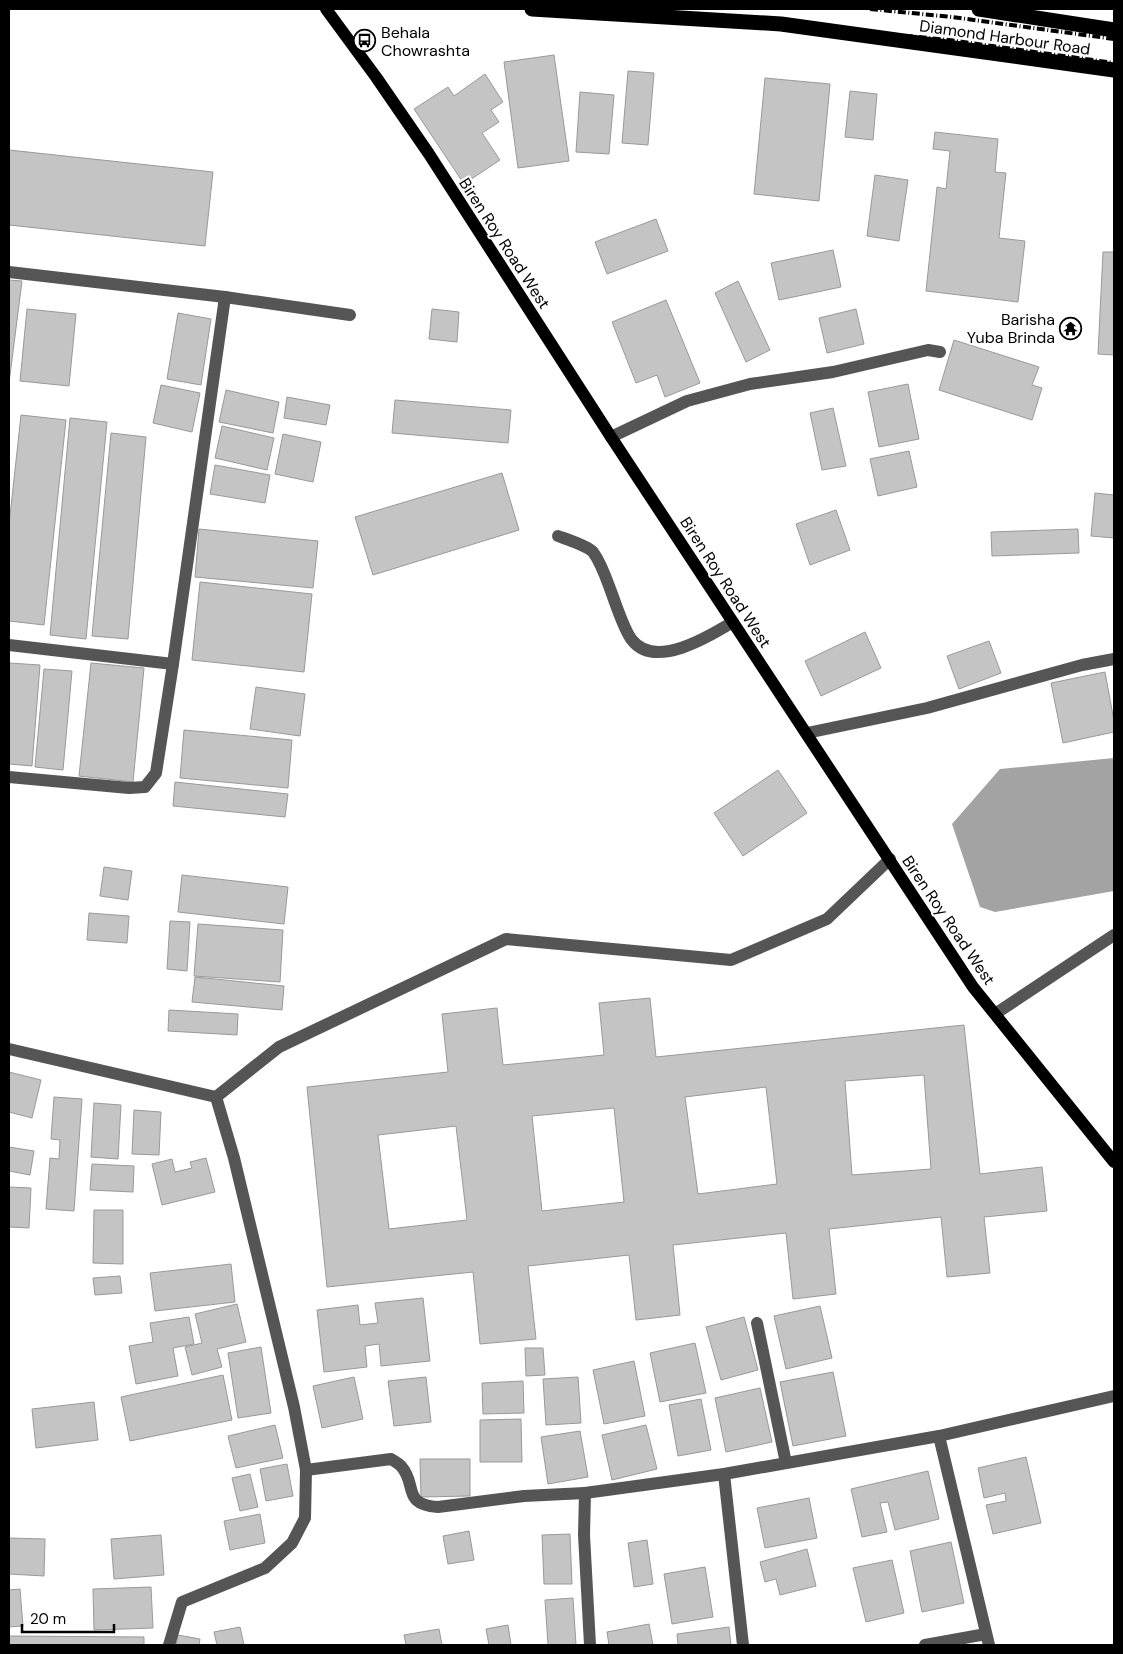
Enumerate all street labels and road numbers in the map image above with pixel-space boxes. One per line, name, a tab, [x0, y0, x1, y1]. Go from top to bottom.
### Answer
street label: Diamond Harbour Road	[918, 15, 1092, 60]
street label: Biren Roy Road West	[454, 174, 555, 313]
street label: Biren Roy Road West	[675, 513, 776, 652]
street label: Biren Roy Road West	[897, 851, 1000, 989]

